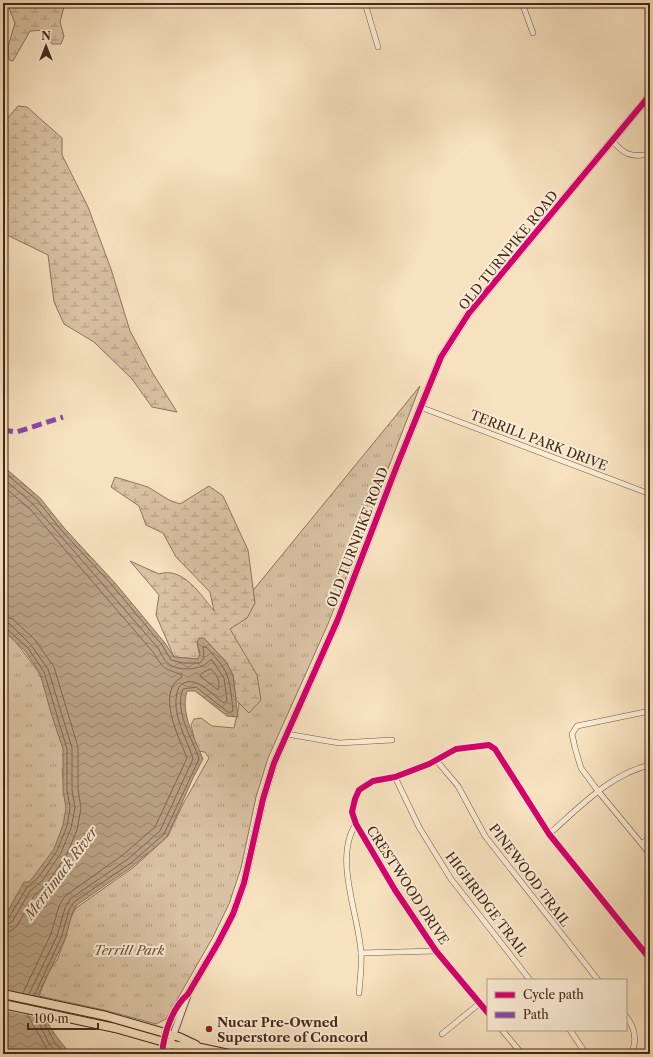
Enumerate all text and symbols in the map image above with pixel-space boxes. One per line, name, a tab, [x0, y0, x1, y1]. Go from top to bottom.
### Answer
north arrow	[26, 26, 66, 66]
text: N	[41, 29, 51, 43]
street label: OLD TURNPIKE ROAD	[455, 187, 561, 313]
street label: TERRILL PARK DRIVE	[468, 406, 610, 474]
street label: OLD TURNPIKE ROAD	[323, 465, 391, 609]
street label: PINEWOOD TRAIL	[486, 821, 574, 930]
water label: Merrimack River	[19, 822, 103, 925]
street label: CRESTWOOD DRIVE	[364, 823, 452, 947]
street label: HIGHRIDGE TRAIL	[442, 848, 532, 960]
park label: Terrill Park	[94, 942, 164, 958]
legend	[487, 979, 627, 1031]
text: Cycle path	[523, 987, 584, 1002]
scale bar	[28, 1005, 98, 1031]
text: Path	[523, 1007, 549, 1022]
text: 100 m	[34, 1011, 69, 1026]
place label: Nucar Pre-Owned Superstore of Concord	[217, 1014, 369, 1045]
marker: Nucar Pre-Owned Superstore of Concord	[204, 1024, 214, 1034]

